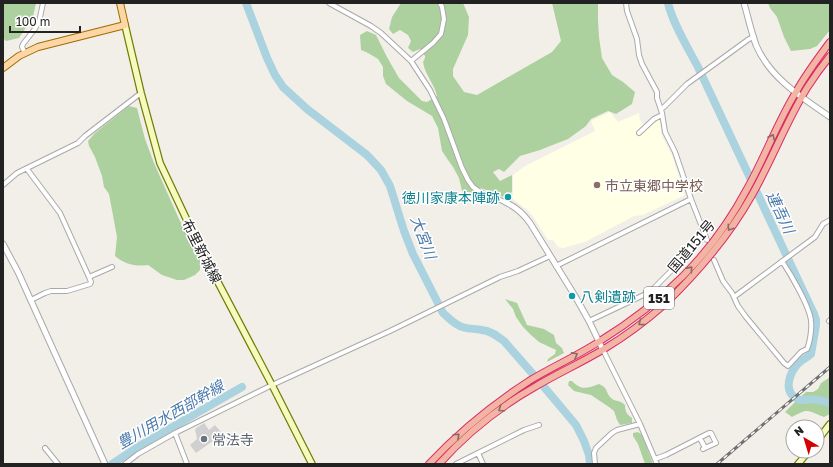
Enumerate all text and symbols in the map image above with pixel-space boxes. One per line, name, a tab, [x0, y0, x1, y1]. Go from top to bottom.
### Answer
scale bar	[10, 8, 80, 34]
text: 100 m	[16, 14, 50, 29]
one-way arrow	[767, 134, 775, 142]
place label: 市立東郷中学校	[605, 177, 703, 194]
marker: 市立東郷中学校	[592, 180, 602, 190]
water label: 連吾川	[763, 188, 800, 238]
place label: 徳川家康本陣跡	[402, 189, 500, 206]
marker: 徳川家康本陣跡	[503, 192, 513, 202]
water label: 大宮川	[408, 213, 441, 263]
street label: 布里新城線	[179, 216, 225, 286]
street label: 国道151号	[664, 216, 718, 276]
one-way arrow	[728, 224, 735, 231]
one-way arrow	[685, 266, 692, 273]
road number: 151	[644, 287, 674, 309]
place label: 八剣遺跡	[580, 288, 636, 305]
marker: 八剣遺跡	[567, 291, 577, 301]
one-way arrow	[639, 318, 646, 325]
one-way arrow	[571, 352, 578, 359]
water label: 豊川用水西部幹線	[114, 375, 228, 452]
one-way arrow	[498, 404, 505, 411]
north arrow	[785, 419, 825, 459]
text: N	[791, 423, 806, 438]
place label: 常法寺	[212, 431, 254, 448]
marker: 常法寺	[199, 434, 209, 444]
one-way arrow	[452, 434, 460, 441]

